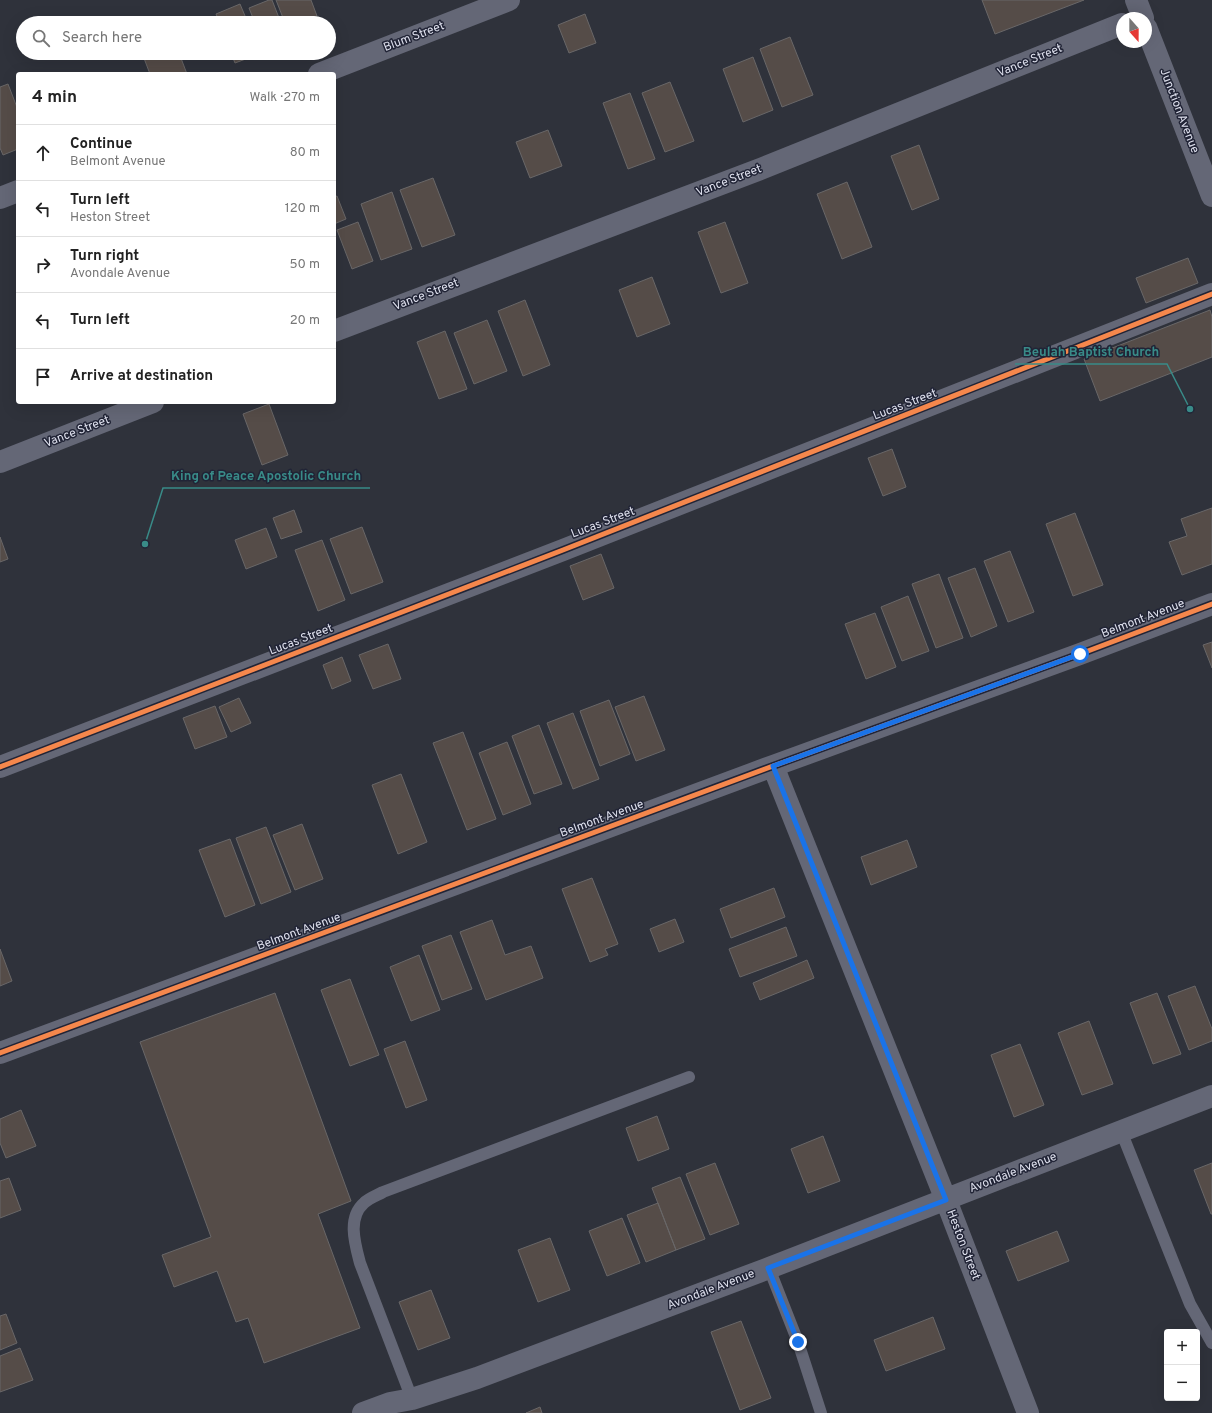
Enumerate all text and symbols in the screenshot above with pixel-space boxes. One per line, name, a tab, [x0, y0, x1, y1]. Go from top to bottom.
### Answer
north arrow	[1116, 12, 1152, 48]
search box	[16, 16, 336, 60]
street label: Blum Street	[381, 18, 447, 56]
icon: search	[30, 27, 52, 49]
text: Search here	[62, 29, 142, 48]
street label: Vance Street	[995, 41, 1065, 81]
street label: Junction Avenue	[1156, 66, 1202, 156]
text: 4 min	[32, 87, 77, 109]
text: Walk · 270 m	[250, 90, 320, 106]
text: Continue	[70, 135, 132, 154]
icon: ahead	[32, 142, 54, 164]
text: 80 m	[290, 145, 320, 161]
text: Belmont Avenue	[70, 154, 165, 170]
street label: Vance Street	[694, 161, 764, 201]
text: Turn left	[70, 191, 130, 210]
icon: left	[32, 198, 54, 220]
text: 120 m	[285, 201, 320, 217]
text: Heston Street	[70, 210, 150, 226]
text: Turn right	[70, 247, 139, 266]
icon: right	[32, 254, 54, 276]
text: 50 m	[290, 257, 320, 273]
text: Avondale Avenue	[70, 266, 170, 282]
street label: Vance Street	[391, 275, 461, 315]
icon: left	[32, 310, 54, 332]
text: Turn left	[70, 311, 130, 330]
text: 20 m	[290, 313, 320, 329]
callout: Beulah Baptist Church	[1015, 339, 1167, 364]
text: Beulah Baptist Church	[1023, 345, 1159, 361]
icon: arrive	[32, 366, 54, 388]
text: Arrive at destination	[70, 367, 213, 386]
street label: Lucas Street	[871, 386, 939, 424]
street label: Vance Street	[42, 412, 112, 452]
callout: King of Peace Apostolic Church	[163, 463, 370, 488]
text: King of Peace Apostolic Church	[171, 469, 361, 485]
street label: Lucas Street	[569, 504, 637, 542]
street label: Belmont Avenue	[1099, 596, 1187, 642]
street label: Lucas Street	[267, 621, 335, 659]
route start	[1071, 645, 1089, 663]
street label: Belmont Avenue	[558, 796, 646, 842]
street label: Belmont Avenue	[255, 909, 343, 955]
street label: Avondale Avenue	[967, 1149, 1059, 1197]
street label: Heston Street	[942, 1208, 984, 1282]
street label: Avondale Avenue	[665, 1266, 757, 1314]
map controls	[1164, 1329, 1200, 1401]
button: +	[1164, 1329, 1200, 1365]
route end	[789, 1333, 807, 1351]
button: −	[1164, 1365, 1200, 1401]

